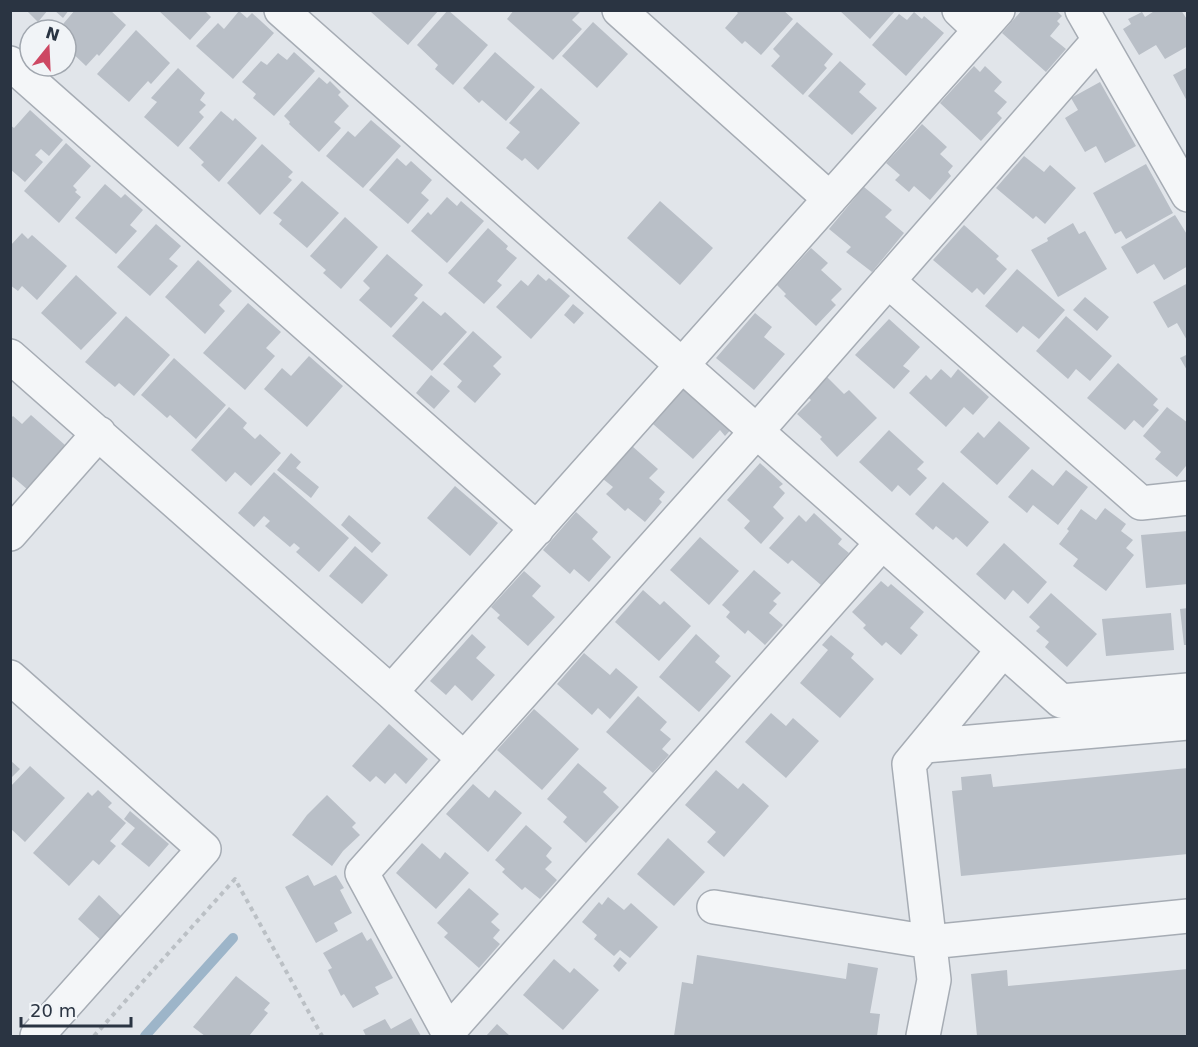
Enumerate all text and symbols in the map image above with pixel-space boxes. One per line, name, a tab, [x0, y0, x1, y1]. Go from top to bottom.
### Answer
north arrow	[18, 18, 78, 78]
text: N	[43, 23, 62, 45]
scale bar	[21, 990, 130, 1028]
text: 20 m	[30, 1000, 76, 1021]

